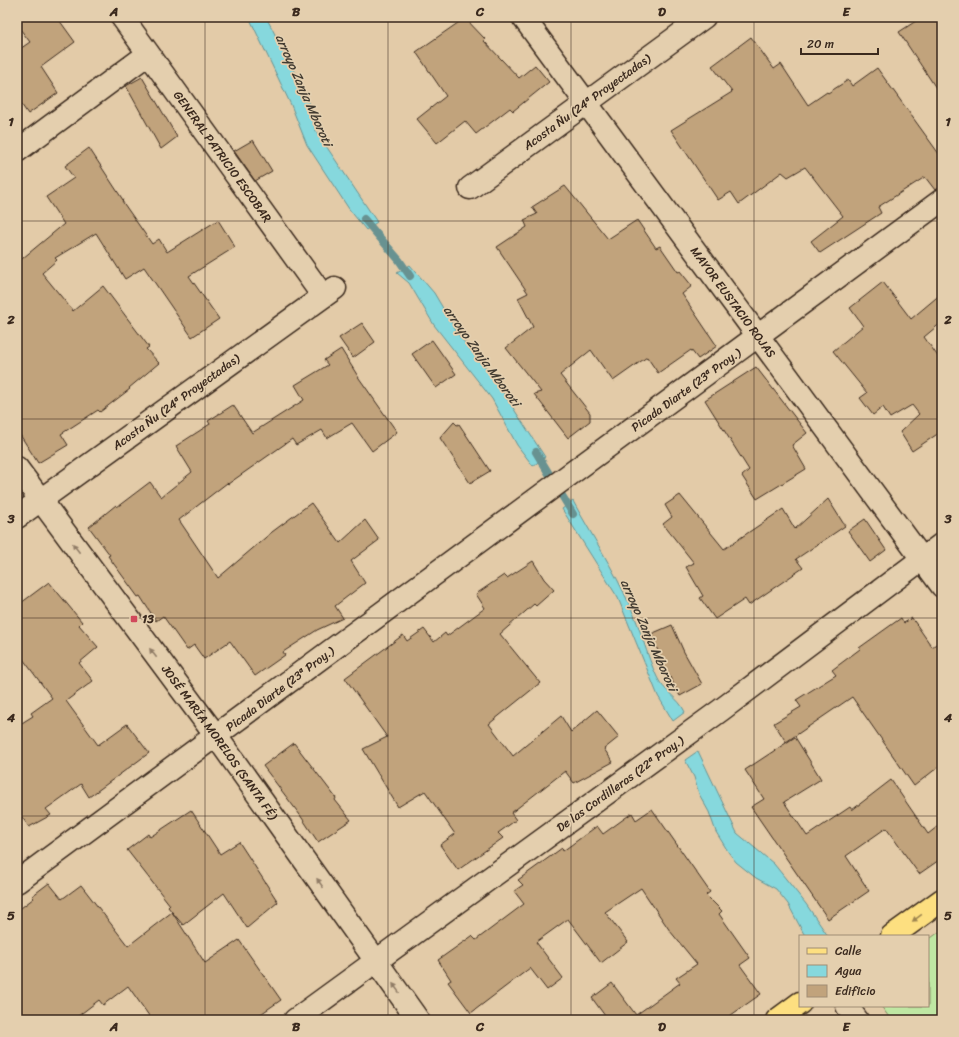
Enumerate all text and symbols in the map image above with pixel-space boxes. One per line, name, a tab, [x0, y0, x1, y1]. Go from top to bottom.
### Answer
text: A	[109, 0, 118, 23]
text: B	[292, 0, 301, 23]
text: C	[475, 0, 485, 23]
text: D	[658, 0, 666, 23]
text: E	[842, 0, 851, 23]
water label: arroyo Zanja Mboroti	[269, 30, 340, 152]
scale bar	[801, 30, 878, 56]
text: 20 m	[807, 33, 834, 55]
street label: Acosta Ñu (24ª Proyectadas)	[518, 48, 656, 157]
street label: GENERAL PATRICIO ESCOBAR	[167, 86, 278, 227]
text: 1	[8, 110, 14, 133]
text: 1	[945, 110, 951, 133]
street label: MAYOR EUSTACIO ROJAS	[684, 242, 782, 363]
water label: arroyo Zanja Mboroti	[437, 300, 528, 414]
text: 2	[6, 308, 15, 331]
text: 2	[943, 308, 952, 331]
street label: Picada Diarte (23ª Proy.)	[626, 342, 746, 438]
street label: Acosta Ñu (24ª Proyectadas)	[107, 348, 245, 457]
text: 3	[6, 507, 15, 530]
text: 3	[943, 507, 952, 530]
one-way arrow	[72, 543, 80, 554]
water label: arroyo Zanja Mboroti	[614, 575, 685, 697]
place label: 13	[142, 608, 154, 630]
marker: 13	[129, 614, 139, 624]
street label: Picada Diarte (23ª Proy.)	[221, 640, 340, 737]
one-way arrow	[149, 647, 158, 658]
street label: JOSÉ MARÍA MORELOS (SANTA FÉ)	[155, 659, 284, 825]
text: 4	[6, 706, 16, 729]
text: 4	[943, 706, 953, 729]
street label: De las Cordilleras (22ª Proy.)	[551, 730, 689, 838]
one-way arrow	[316, 877, 324, 888]
text: 5	[7, 904, 15, 927]
text: 5	[944, 904, 952, 927]
one-way arrow	[912, 914, 922, 922]
legend	[799, 935, 929, 1007]
text: Calle	[835, 940, 862, 962]
text: Agua	[834, 960, 862, 982]
text: Edificio	[835, 980, 875, 1002]
one-way arrow	[391, 983, 400, 994]
text: A	[109, 1015, 118, 1037]
text: B	[292, 1015, 301, 1037]
text: C	[475, 1015, 485, 1037]
text: D	[658, 1015, 666, 1037]
text: E	[842, 1015, 851, 1037]

